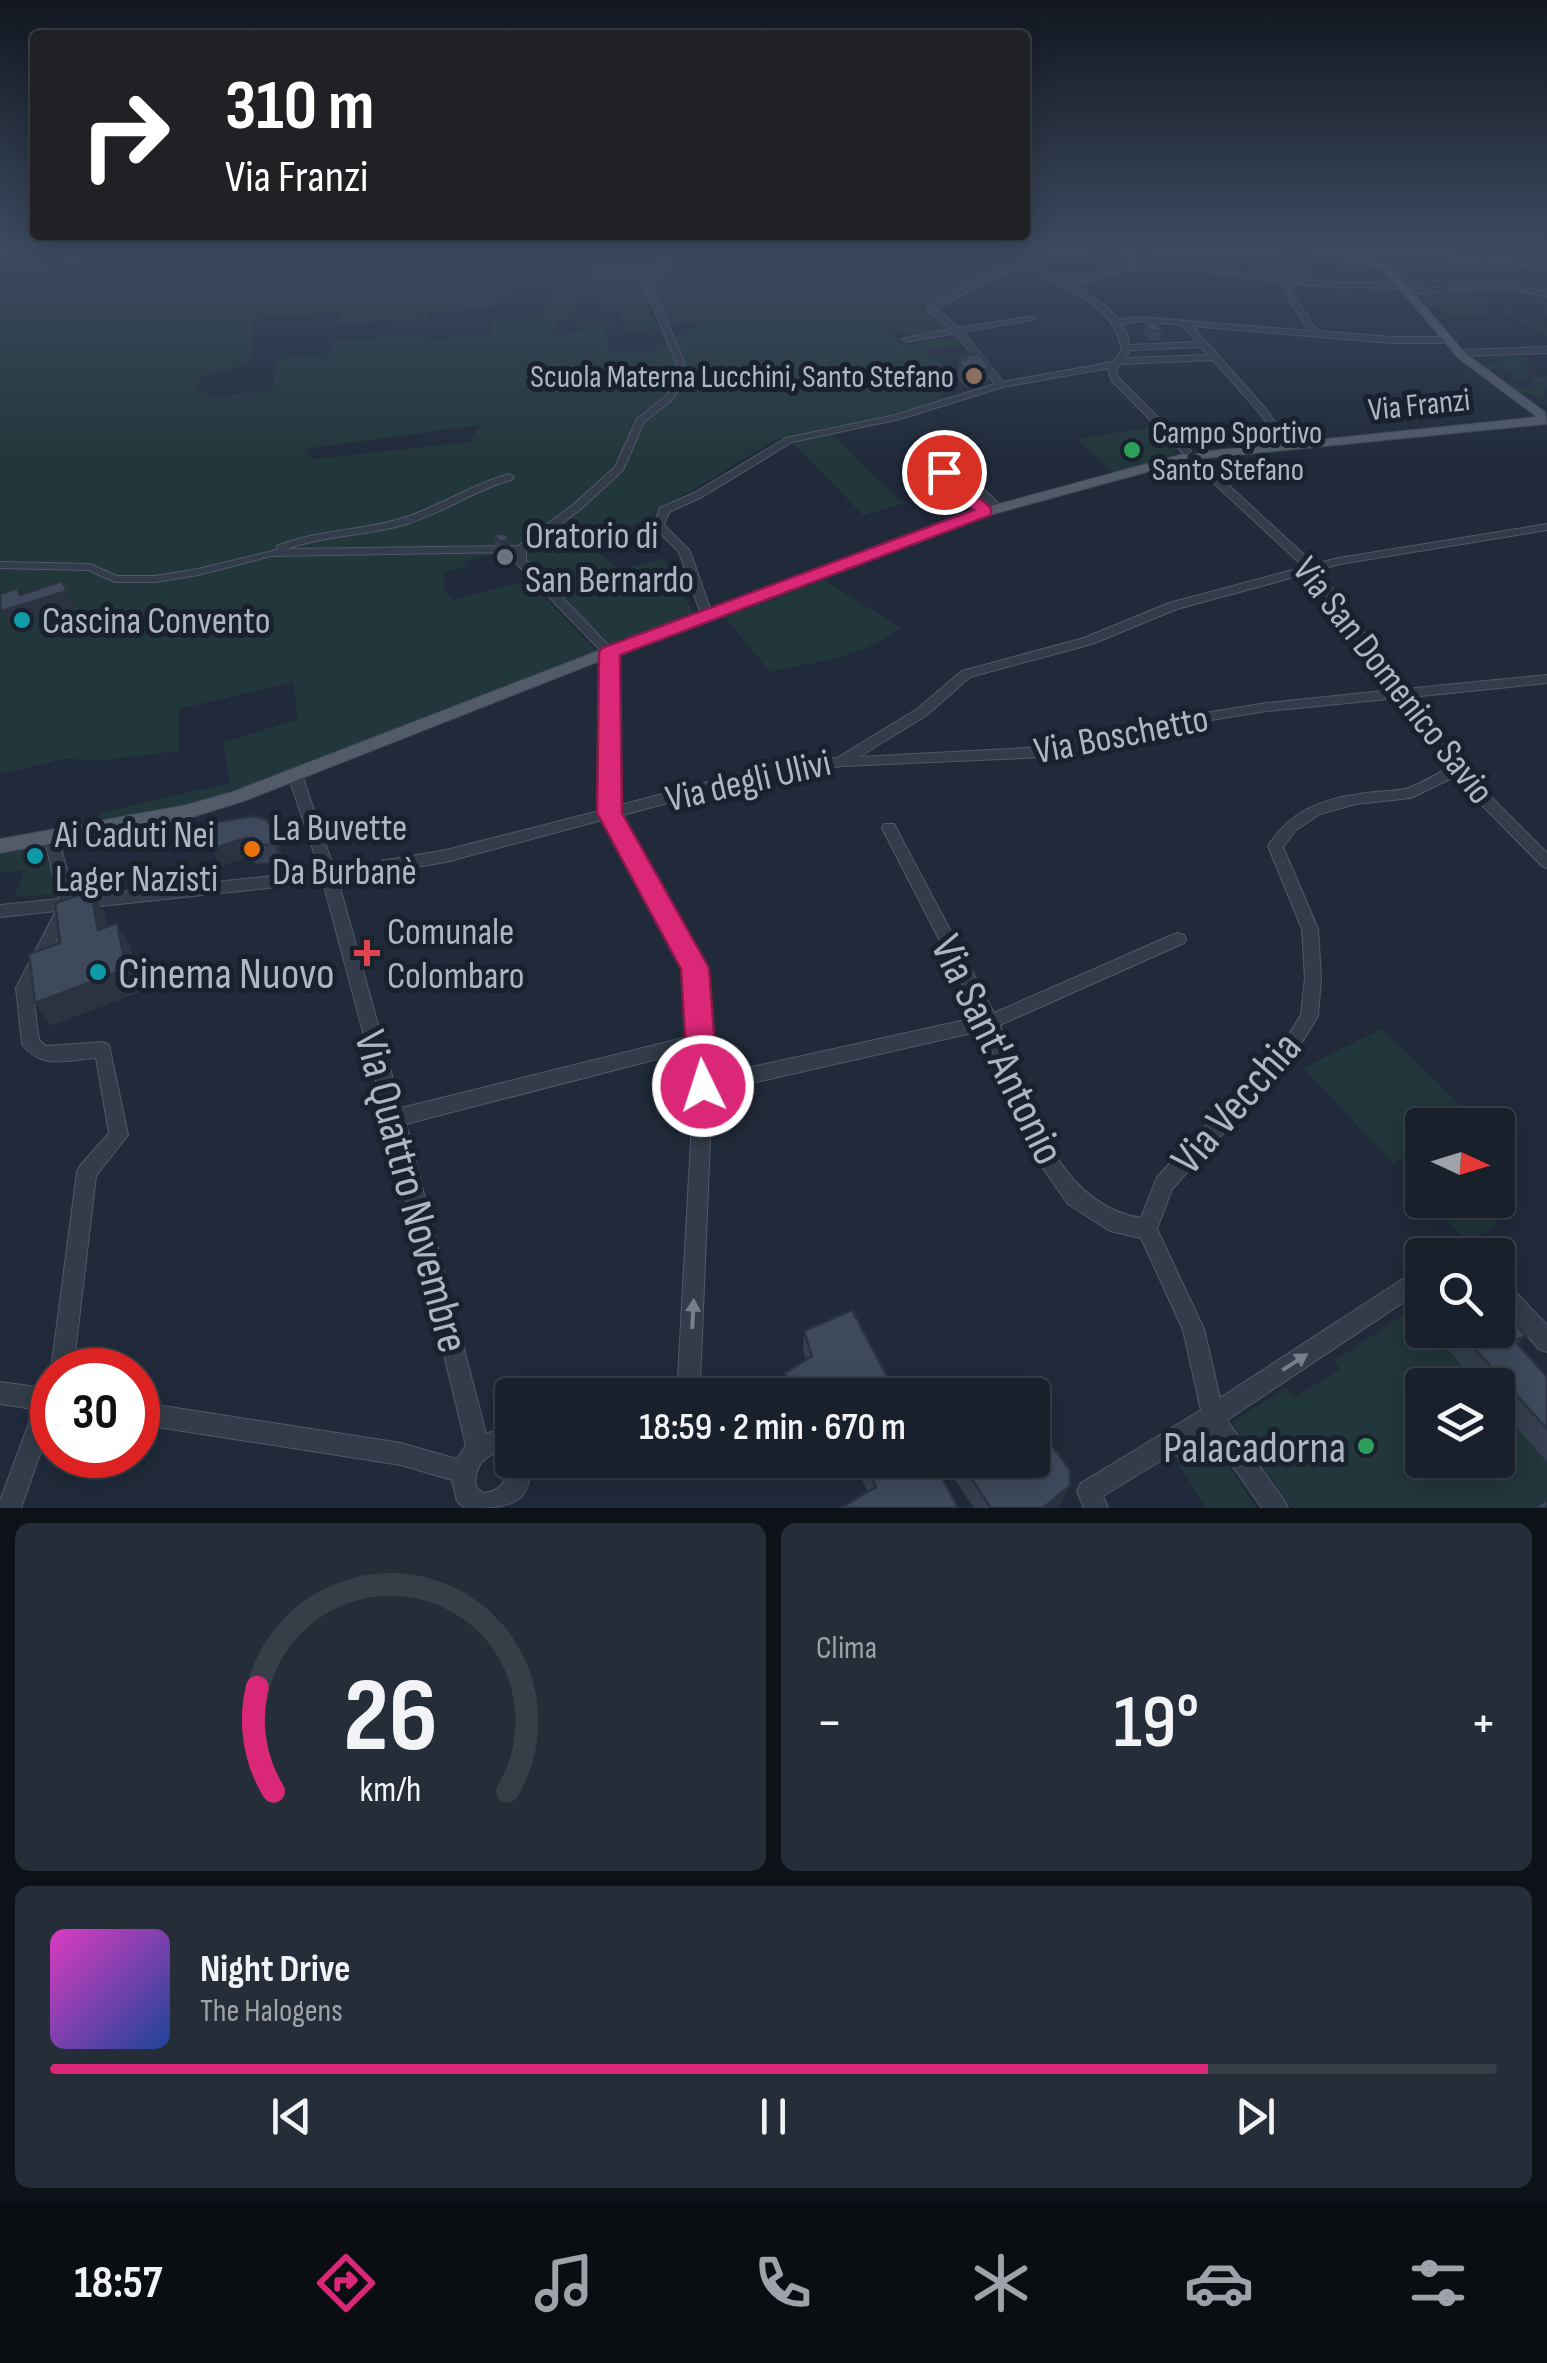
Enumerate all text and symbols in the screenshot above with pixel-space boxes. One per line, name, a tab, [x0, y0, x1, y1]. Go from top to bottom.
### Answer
text: 310 m	[225, 65, 374, 149]
icon: right	[60, 70, 190, 200]
text: Via Franzi	[225, 150, 368, 205]
place label: Scuola Materna Lucchini, Santo Stefano	[530, 358, 954, 397]
marker: Scuola Materna Lucchini, Santo Stefano	[963, 365, 985, 387]
street label: Via Franzi	[1366, 381, 1472, 430]
place label: Campo Sportivo Santo Stefano	[1152, 414, 1322, 490]
pin	[902, 430, 987, 515]
marker: Campo Sportivo Santo Stefano	[1121, 439, 1143, 461]
icon: arrive	[917, 445, 972, 500]
place label: Oratorio di San Bernardo	[525, 514, 694, 603]
marker: Oratorio di San Bernardo	[494, 546, 516, 568]
street label: Via San Domenico Savio	[1283, 549, 1503, 813]
place label: Cascina Convento	[42, 599, 271, 644]
marker: Cascina Convento	[11, 609, 33, 631]
street label: Via Boschetto	[1030, 697, 1212, 774]
street label: Via degli Ulivi	[662, 741, 835, 822]
place label: La Buvette Da Burbanè	[272, 806, 417, 895]
place label: Ai Caduti Nei Lager Nazisti	[54, 813, 218, 902]
marker: La Buvette Da Burbanè	[241, 838, 263, 860]
marker: Ai Caduti Nei Lager Nazisti	[24, 845, 46, 867]
place label: Comunale Colombaro	[387, 910, 525, 999]
street label: Via Sant'Antonio	[918, 927, 1076, 1174]
marker: Comunale Colombaro	[356, 942, 378, 964]
place label: Cinema Nuovo	[118, 947, 335, 1002]
marker: Cinema Nuovo	[87, 961, 109, 983]
street label: Via Vecchia	[1160, 1021, 1314, 1186]
street label: Via Quattro Novembre	[341, 1025, 480, 1359]
position arrow	[651, 1034, 755, 1138]
north arrow	[1405, 1108, 1515, 1218]
map controls	[1405, 1108, 1515, 1478]
button: search	[1405, 1238, 1515, 1348]
one-way arrow	[685, 1298, 701, 1330]
speed limit sign: 30	[30, 1348, 160, 1478]
one-way arrow	[1281, 1353, 1309, 1371]
button: layers	[1405, 1368, 1515, 1478]
text: 18:59 · 2 min · 670 m	[639, 1405, 906, 1450]
place label: Palacadorna	[1163, 1421, 1346, 1476]
marker: Palacadorna	[1355, 1435, 1377, 1457]
text: Clima	[816, 1629, 877, 1668]
text: 26	[343, 1655, 438, 1780]
text: 19°	[1114, 1678, 1199, 1769]
text: −	[816, 1690, 843, 1757]
text: +	[1470, 1690, 1497, 1757]
text: km/h	[360, 1769, 421, 1812]
text: Night Drive	[200, 1947, 351, 1992]
text: The Halogens	[200, 1992, 343, 2031]
icon: previous	[264, 2089, 319, 2144]
icon: pause	[746, 2089, 801, 2144]
icon: next	[1228, 2089, 1283, 2144]
icon: directions	[311, 2248, 381, 2318]
icon: music	[529, 2248, 599, 2318]
icon: phone	[748, 2248, 818, 2318]
icon: climate	[966, 2248, 1036, 2318]
icon: car	[1184, 2248, 1254, 2318]
icon: filters	[1403, 2248, 1473, 2318]
text: 18:57	[74, 2256, 162, 2311]

